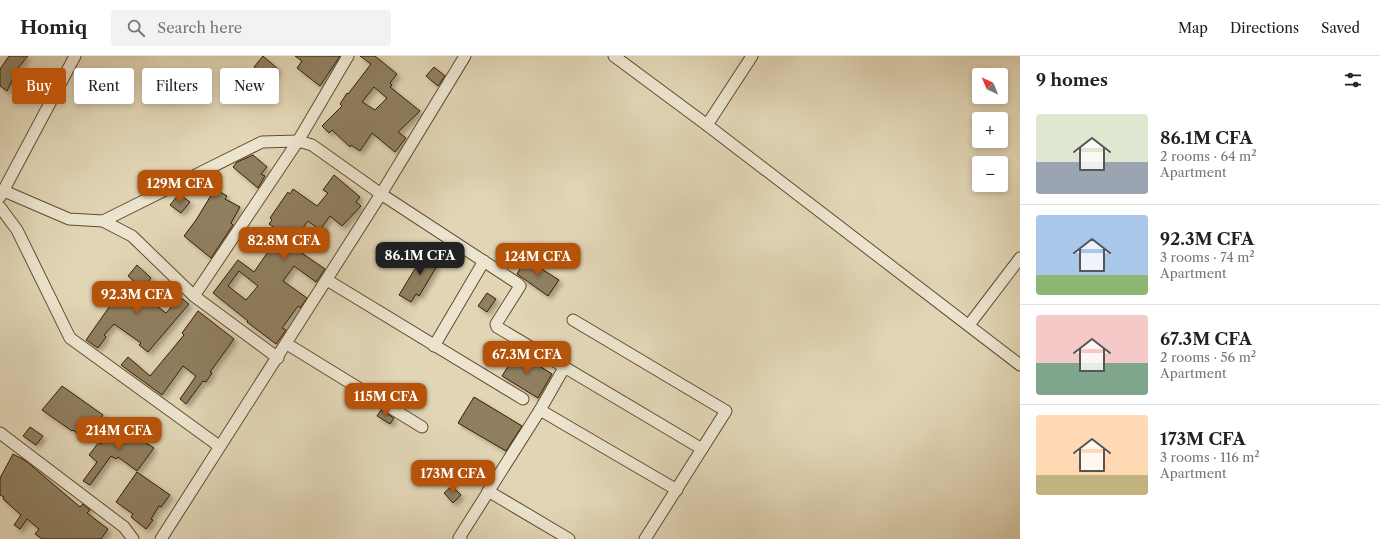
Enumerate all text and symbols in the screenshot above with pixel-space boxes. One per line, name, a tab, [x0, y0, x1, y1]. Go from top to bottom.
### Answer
search box	[111, 10, 391, 46]
text: Homiq	[20, 16, 87, 39]
icon: search	[125, 17, 147, 39]
text: Search here	[157, 18, 242, 37]
text: Map	[1178, 19, 1208, 37]
text: Directions	[1230, 19, 1299, 37]
text: Saved	[1321, 19, 1360, 37]
chip: Buy	[12, 68, 66, 104]
chip: Rent	[74, 68, 134, 104]
chip: Filters	[142, 68, 212, 104]
chip: New	[220, 68, 279, 104]
north arrow	[972, 68, 1008, 104]
map controls	[972, 68, 1008, 192]
icon: filters	[1342, 69, 1364, 91]
text: 9 homes	[1036, 70, 1108, 90]
button: +	[972, 112, 1008, 148]
text: 86.1M CFA	[1160, 128, 1253, 148]
icon: home	[1068, 130, 1116, 178]
text: 2 rooms · 64 m²	[1160, 148, 1257, 164]
button: −	[972, 156, 1008, 192]
text: Apartment	[1160, 164, 1227, 180]
pin: 129M CFA	[139, 170, 221, 204]
text: 129M CFA	[147, 175, 213, 191]
pin: 82.8M CFA	[238, 227, 330, 261]
text: 92.3M CFA	[1160, 229, 1254, 249]
icon: home	[1068, 231, 1116, 279]
text: 82.8M CFA	[248, 232, 320, 248]
pin: 86.1M CFA	[374, 242, 466, 276]
pin: 124M CFA	[497, 243, 579, 277]
text: 86.1M CFA	[385, 247, 455, 263]
text: 124M CFA	[505, 248, 571, 264]
text: 3 rooms · 74 m²	[1160, 249, 1255, 265]
text: Apartment	[1160, 265, 1227, 281]
pin: 92.3M CFA	[91, 281, 183, 315]
text: 92.3M CFA	[101, 286, 173, 302]
text: 67.3M CFA	[1160, 329, 1252, 349]
icon: home	[1068, 331, 1116, 379]
pin: 67.3M CFA	[481, 341, 573, 375]
text: 67.3M CFA	[492, 346, 562, 362]
text: 2 rooms · 56 m²	[1160, 349, 1256, 365]
text: Apartment	[1160, 365, 1227, 381]
pin: 115M CFA	[345, 383, 427, 417]
text: 115M CFA	[354, 388, 418, 404]
pin: 214M CFA	[78, 417, 160, 451]
text: 214M CFA	[86, 422, 152, 438]
text: 173M CFA	[1160, 429, 1246, 449]
icon: home	[1068, 431, 1116, 479]
text: 3 rooms · 116 m²	[1160, 449, 1260, 465]
pin: 173M CFA	[412, 460, 494, 494]
text: 173M CFA	[420, 465, 486, 481]
text: Apartment	[1160, 465, 1227, 481]

